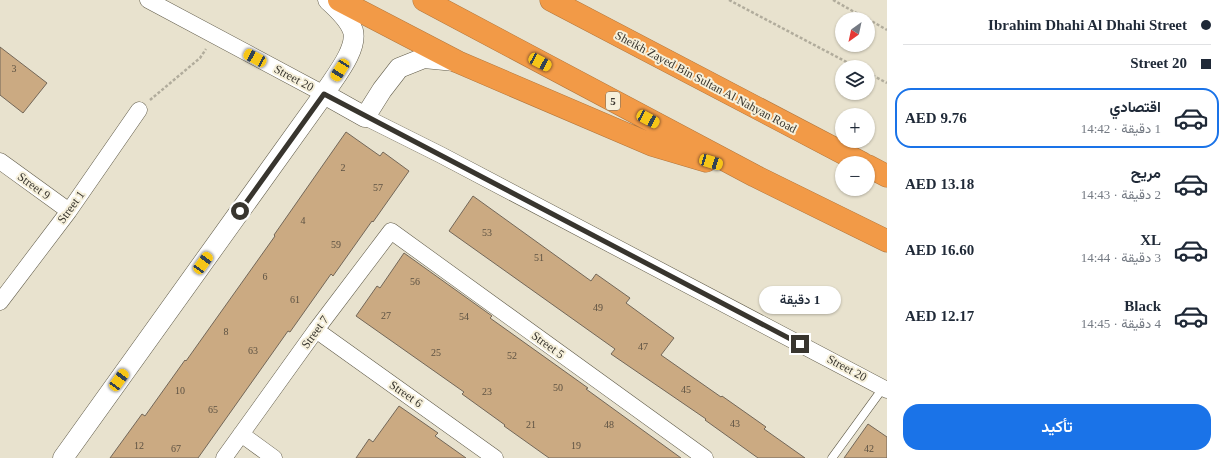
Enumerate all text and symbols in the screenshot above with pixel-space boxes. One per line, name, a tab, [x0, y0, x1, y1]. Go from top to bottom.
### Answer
north arrow	[835, 12, 875, 52]
map controls	[835, 12, 875, 196]
text: Ibrahim Dhahi Al Dhahi Street	[988, 17, 1187, 33]
street label: Sheikh Zayed Bin Sultan Al Nahyan Road	[613, 28, 799, 136]
car	[242, 47, 268, 69]
car	[527, 51, 553, 73]
text: Street 20	[1130, 55, 1187, 71]
car	[328, 57, 352, 83]
button: layers	[835, 60, 875, 100]
street label: Street 20	[272, 62, 316, 94]
house number: 3	[12, 63, 17, 74]
road number: 5	[606, 92, 620, 110]
text: اقتصادي	[1109, 99, 1161, 115]
icon: car	[1173, 100, 1209, 136]
car	[635, 108, 661, 130]
button: +	[835, 108, 875, 148]
text: AED 9.76	[905, 110, 967, 126]
text: 1 دقيقة · 14:42	[1081, 121, 1161, 136]
car	[698, 153, 724, 171]
button: −	[835, 156, 875, 196]
house number: 2	[341, 162, 346, 173]
text: مريح	[1131, 165, 1161, 181]
icon: car	[1173, 166, 1209, 202]
street label: Street 9	[15, 169, 53, 203]
text: AED 13.18	[905, 176, 974, 192]
house number: 57	[373, 182, 383, 193]
text: 2 دقيقة · 14:43	[1081, 187, 1161, 202]
street label: Street 1	[54, 188, 88, 226]
route start	[231, 202, 249, 220]
house number: 4	[301, 215, 306, 226]
house number: 53	[482, 227, 492, 238]
text: XL	[1140, 232, 1161, 248]
icon: car	[1173, 232, 1209, 268]
house number: 59	[331, 239, 341, 250]
text: AED 16.60	[905, 242, 974, 258]
car	[191, 250, 215, 276]
text: 3 دقيقة · 14:44	[1081, 250, 1161, 265]
house number: 51	[534, 252, 544, 263]
house number: 6	[263, 271, 268, 282]
house number: 56	[410, 276, 420, 287]
callout: 1 دقيقة	[759, 286, 841, 314]
text: 1 دقيقة	[780, 292, 820, 307]
house number: 61	[290, 294, 300, 305]
text: Black	[1124, 298, 1161, 314]
icon: car	[1173, 298, 1209, 334]
house number: 49	[593, 302, 603, 313]
text: AED 12.17	[905, 308, 974, 324]
house number: 27	[381, 310, 391, 321]
house number: 54	[459, 311, 469, 322]
street label: Street 7	[298, 313, 332, 351]
text: 4 دقيقة · 14:45	[1081, 316, 1161, 331]
house number: 8	[224, 326, 229, 337]
street label: Street 5	[529, 328, 567, 362]
route end	[791, 335, 809, 353]
house number: 47	[638, 341, 648, 352]
house number: 63	[248, 345, 258, 356]
house number: 25	[431, 347, 441, 358]
house number: 52	[507, 350, 517, 361]
street label: Street 20	[825, 352, 869, 384]
car	[107, 367, 131, 393]
street label: Street 6	[387, 378, 425, 410]
house number: 50	[553, 382, 563, 393]
house number: 45	[681, 384, 691, 395]
house number: 10	[175, 385, 185, 396]
house number: 23	[482, 386, 492, 397]
house number: 65	[208, 404, 218, 415]
button: تأكيد	[903, 404, 1211, 450]
house number: 43	[730, 418, 740, 429]
house number: 21	[526, 419, 536, 430]
house number: 48	[604, 419, 614, 430]
house number: 12	[134, 440, 144, 451]
house number: 19	[571, 440, 581, 451]
house number: 67	[171, 443, 181, 454]
house number: 42	[864, 443, 874, 454]

